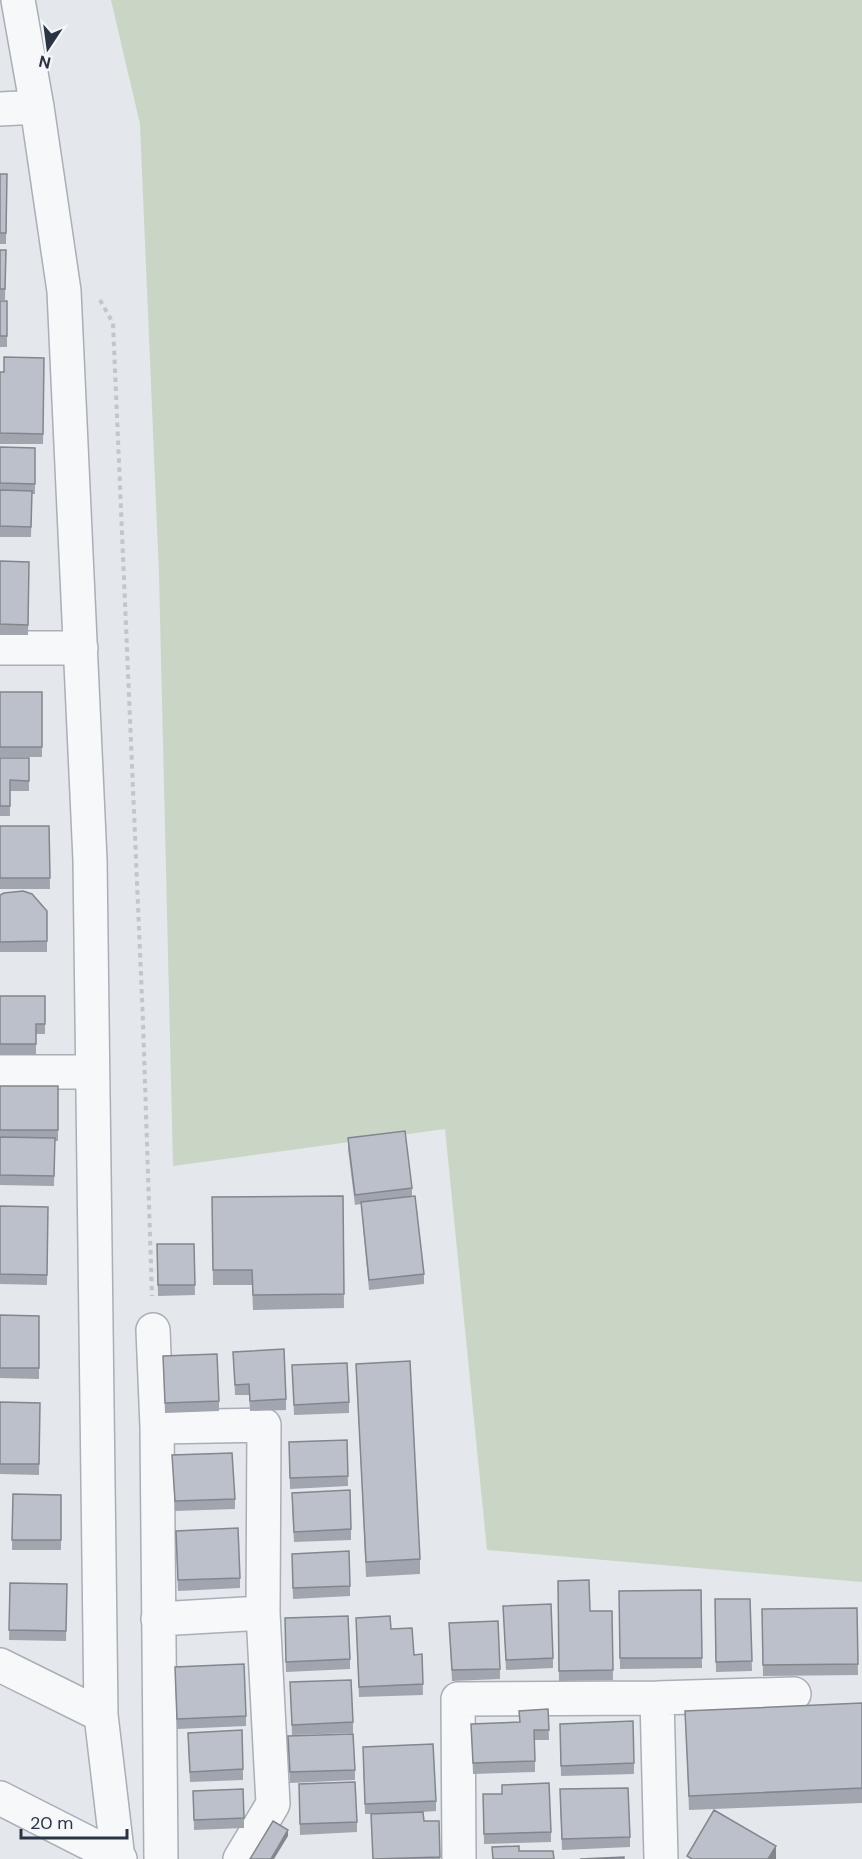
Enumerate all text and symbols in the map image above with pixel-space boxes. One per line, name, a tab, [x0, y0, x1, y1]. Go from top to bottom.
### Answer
north arrow	[18, 18, 78, 78]
text: N	[37, 51, 53, 74]
scale bar	[21, 1802, 128, 1840]
text: 20 m	[30, 1811, 73, 1835]

